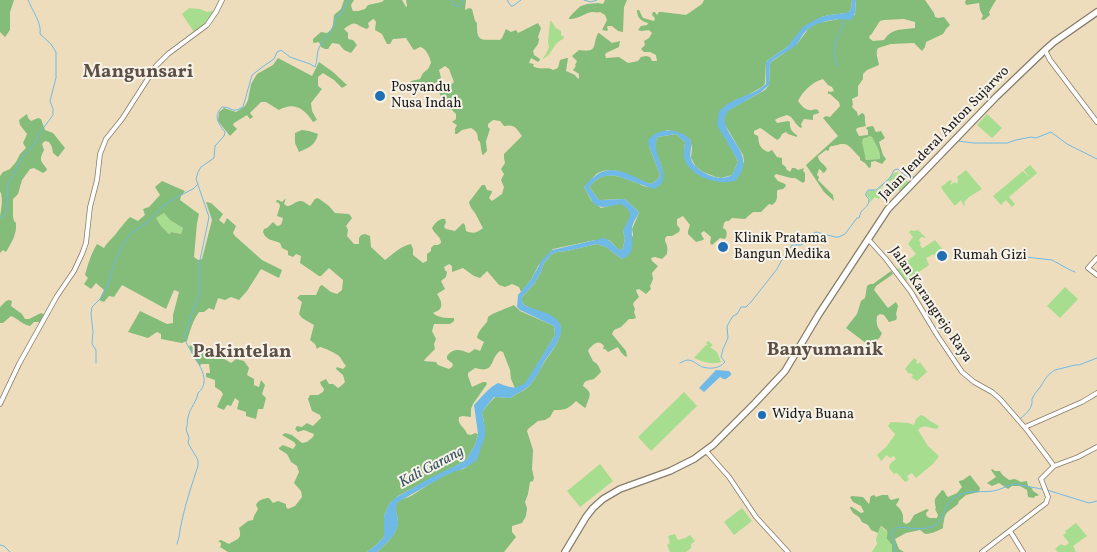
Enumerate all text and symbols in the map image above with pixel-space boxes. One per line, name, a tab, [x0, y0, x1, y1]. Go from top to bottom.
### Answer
district label: Mangunsari	[83, 63, 193, 85]
street label: Jalan Jenderal Anton Sujarwo	[876, 63, 1014, 205]
place label: Posyandu Nusa Indah	[391, 80, 462, 112]
marker: Posyandu Nusa Indah	[373, 89, 387, 103]
place label: Klinik Pratama Bangun Medika	[734, 231, 830, 264]
marker: Klinik Pratama Bangun Medika	[716, 240, 730, 254]
street label: Jalan Karangrejo Raya	[885, 244, 975, 366]
place label: Rumah Gizi	[953, 248, 1027, 264]
marker: Rumah Gizi	[935, 249, 949, 263]
district label: Banyumanik	[767, 341, 883, 363]
district label: Pakintelan	[192, 343, 292, 365]
place label: Widya Buana	[772, 407, 854, 423]
marker: Widya Buana	[756, 409, 768, 421]
water label: Kali Garang	[397, 443, 467, 493]

